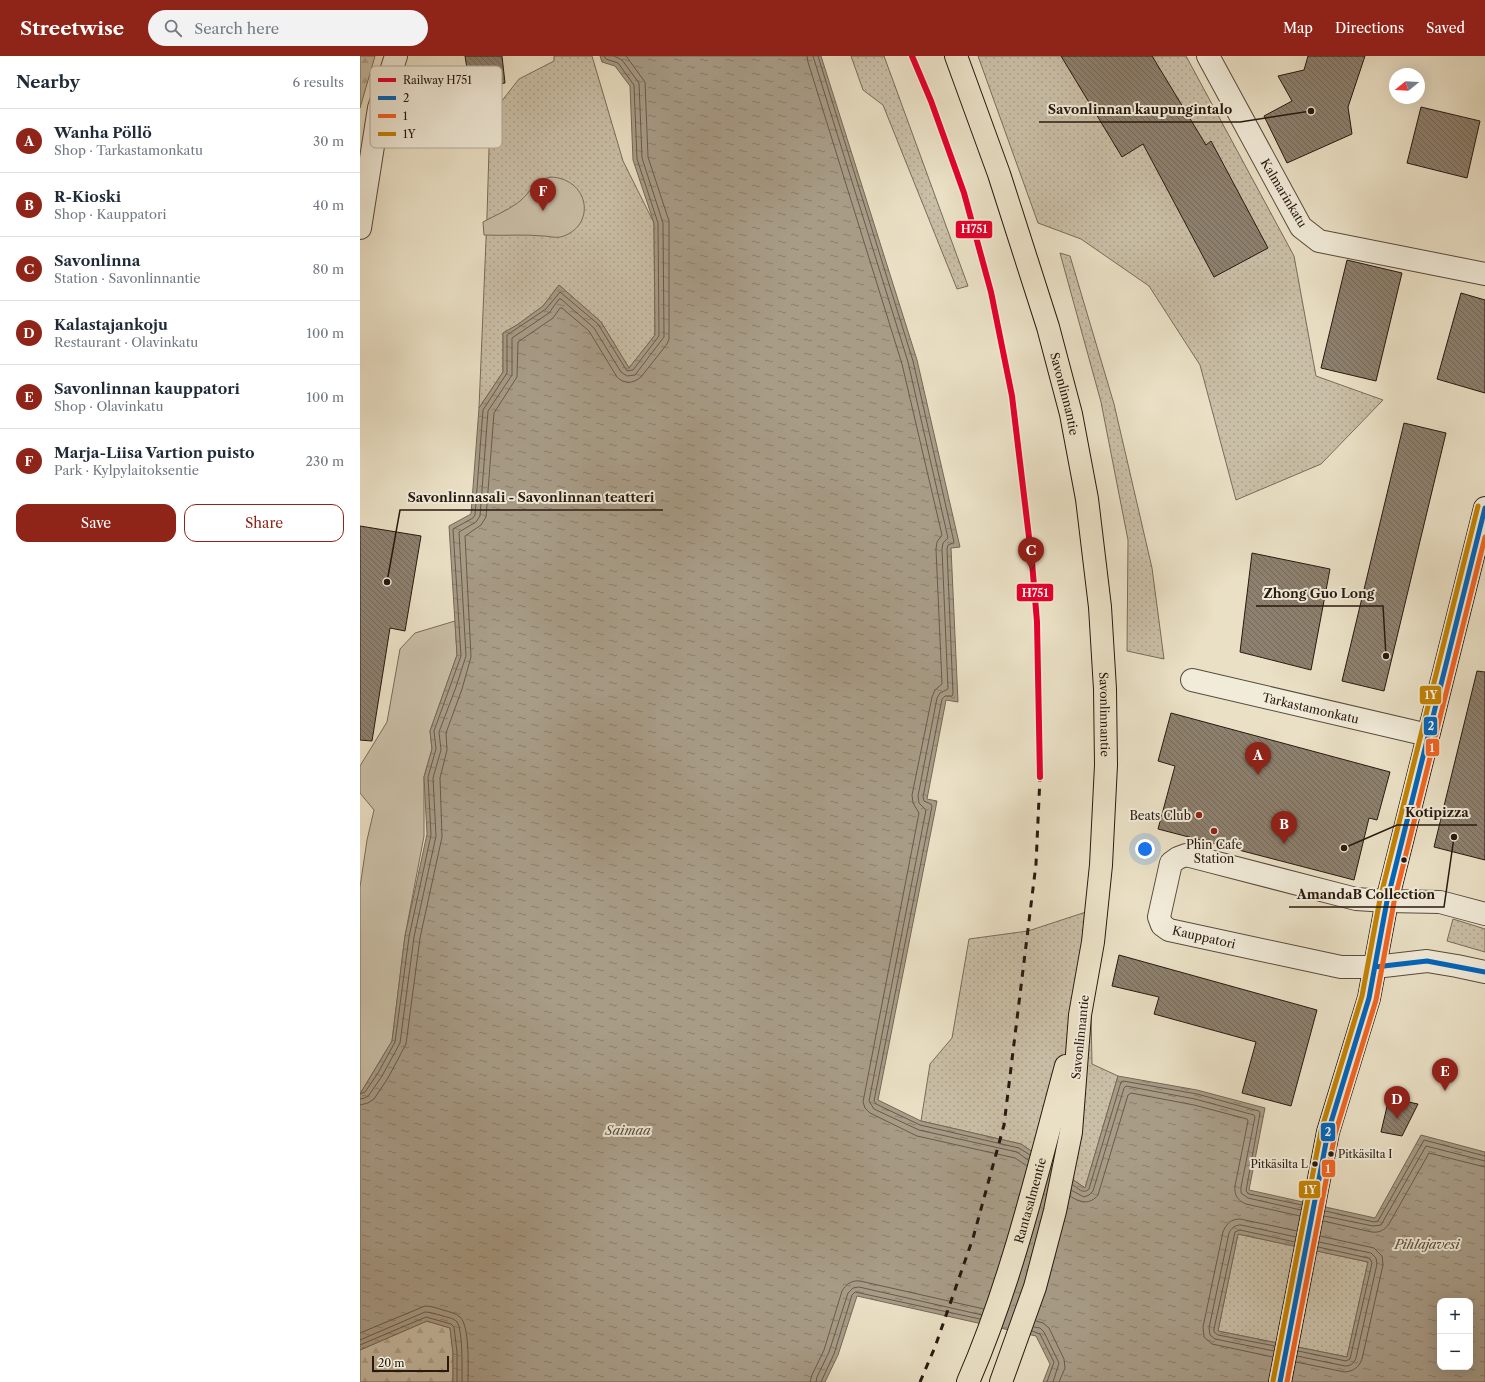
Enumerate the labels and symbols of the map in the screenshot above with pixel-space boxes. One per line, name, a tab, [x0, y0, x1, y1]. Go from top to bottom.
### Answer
legend	[370, 66, 502, 148]
north arrow	[1389, 68, 1425, 104]
text: Railway H751	[403, 73, 472, 87]
text: 2	[403, 91, 409, 105]
callout: Savonlinnan kaupungintalo	[1039, 97, 1240, 122]
text: Savonlinnan kaupungintalo	[1048, 101, 1232, 117]
text: 1	[403, 109, 408, 123]
text: 1Y	[403, 127, 416, 141]
street label: Kalmarinkatu	[1258, 156, 1311, 231]
pin: F	[530, 178, 556, 211]
line badge: H751	[955, 220, 993, 239]
text: H751	[961, 222, 987, 236]
street label: Savonlinnantie	[1047, 350, 1082, 437]
callout: Savonlinnasali - Savonlinnan teatteri	[400, 485, 663, 510]
text: Savonlinnasali - Savonlinnan teatteri	[408, 489, 655, 505]
pin: C	[1018, 537, 1044, 570]
callout: Zhong Guo Long	[1256, 581, 1383, 606]
line badge: H751	[1016, 583, 1054, 602]
text: Zhong Guo Long	[1263, 585, 1375, 601]
text: H751	[1022, 586, 1048, 600]
street label: Savonlinnantie	[1096, 671, 1113, 757]
line badge: 1Y	[1419, 685, 1442, 705]
text: 1Y	[1424, 688, 1438, 702]
street label: Tarkastamonkatu	[1261, 689, 1361, 726]
line badge: 2	[1423, 716, 1438, 736]
text: 2	[1428, 719, 1435, 733]
line badge: 1	[1425, 738, 1440, 757]
text: 1	[1430, 741, 1435, 755]
pin: A	[1245, 742, 1271, 775]
callout: Kotipizza	[1397, 800, 1477, 825]
text: Kotipizza	[1405, 804, 1469, 820]
place label: Beats Club	[1129, 808, 1191, 823]
marker: Beats Club	[1194, 810, 1204, 820]
pin: B	[1271, 811, 1297, 844]
marker: Phin Cafe Station	[1209, 826, 1219, 836]
place label: Phin Cafe Station	[1186, 837, 1242, 866]
your location	[1135, 839, 1155, 859]
unlabelled marker	[1399, 855, 1409, 865]
callout: AmandaB Collection	[1289, 882, 1444, 907]
text: AmandaB Collection	[1296, 886, 1435, 902]
street label: Kauppatori	[1171, 922, 1237, 952]
street label: Savonlinnantie	[1068, 994, 1092, 1080]
pin: E	[1432, 1058, 1458, 1091]
pin: D	[1384, 1086, 1410, 1119]
water label: Saimaa	[604, 1122, 651, 1138]
line badge: 2	[1320, 1122, 1336, 1142]
text: 2	[1325, 1125, 1332, 1139]
place label: Pitkäsilta I	[1338, 1147, 1392, 1161]
marker: Pitkäsilta I	[1326, 1149, 1336, 1159]
street label: Rantasalmentie	[1010, 1156, 1049, 1245]
place label: Pitkäsilta L	[1250, 1157, 1309, 1171]
marker: Pitkäsilta L	[1310, 1159, 1320, 1169]
line badge: 1	[1321, 1159, 1336, 1178]
text: 1	[1326, 1162, 1331, 1176]
line badge: 1Y	[1298, 1180, 1321, 1199]
text: 1Y	[1303, 1183, 1317, 1197]
water label: Pihlajavesi	[1393, 1236, 1461, 1252]
scale bar	[372, 1354, 449, 1373]

